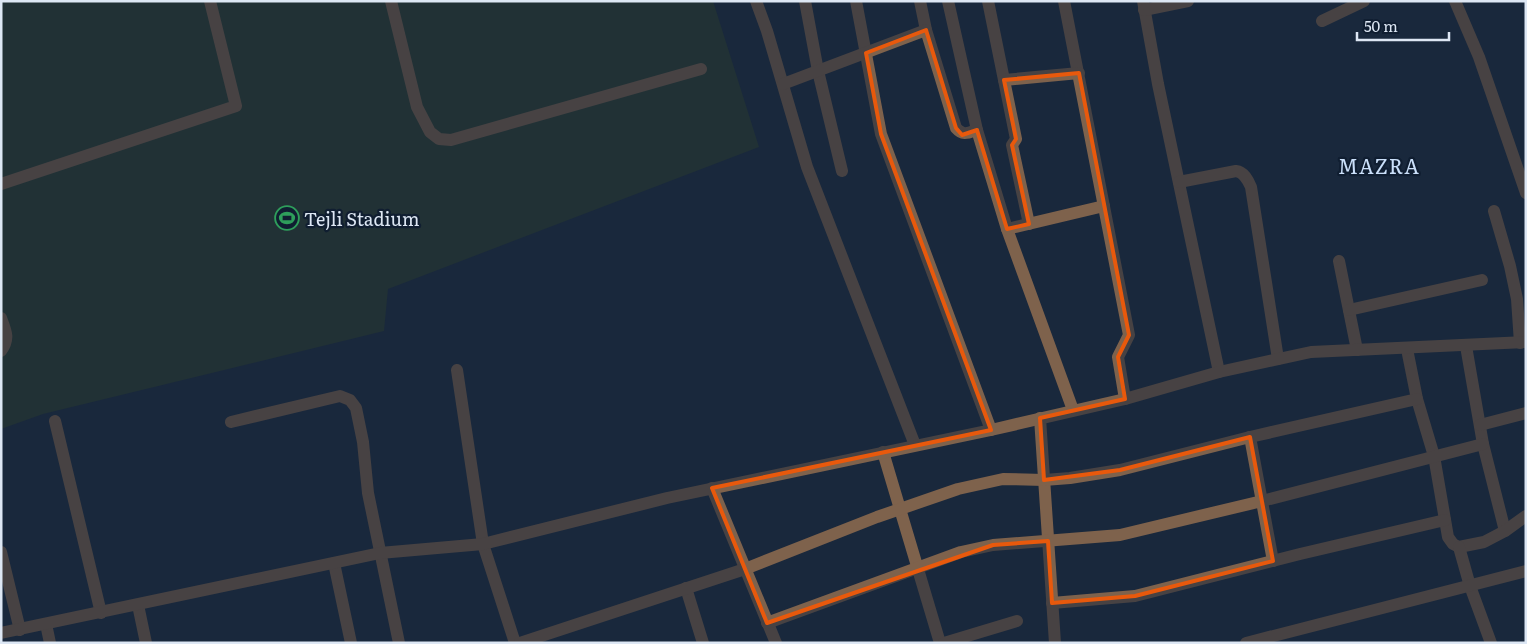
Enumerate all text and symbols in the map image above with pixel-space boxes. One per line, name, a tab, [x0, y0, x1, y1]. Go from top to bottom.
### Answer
scale bar	[1357, 10, 1450, 42]
text: 50 m	[1364, 14, 1398, 37]
district label: MAZRA	[1338, 150, 1420, 180]
sports icon: Tejli Stadium	[274, 205, 300, 231]
place label: Tejli Stadium	[304, 205, 419, 232]

